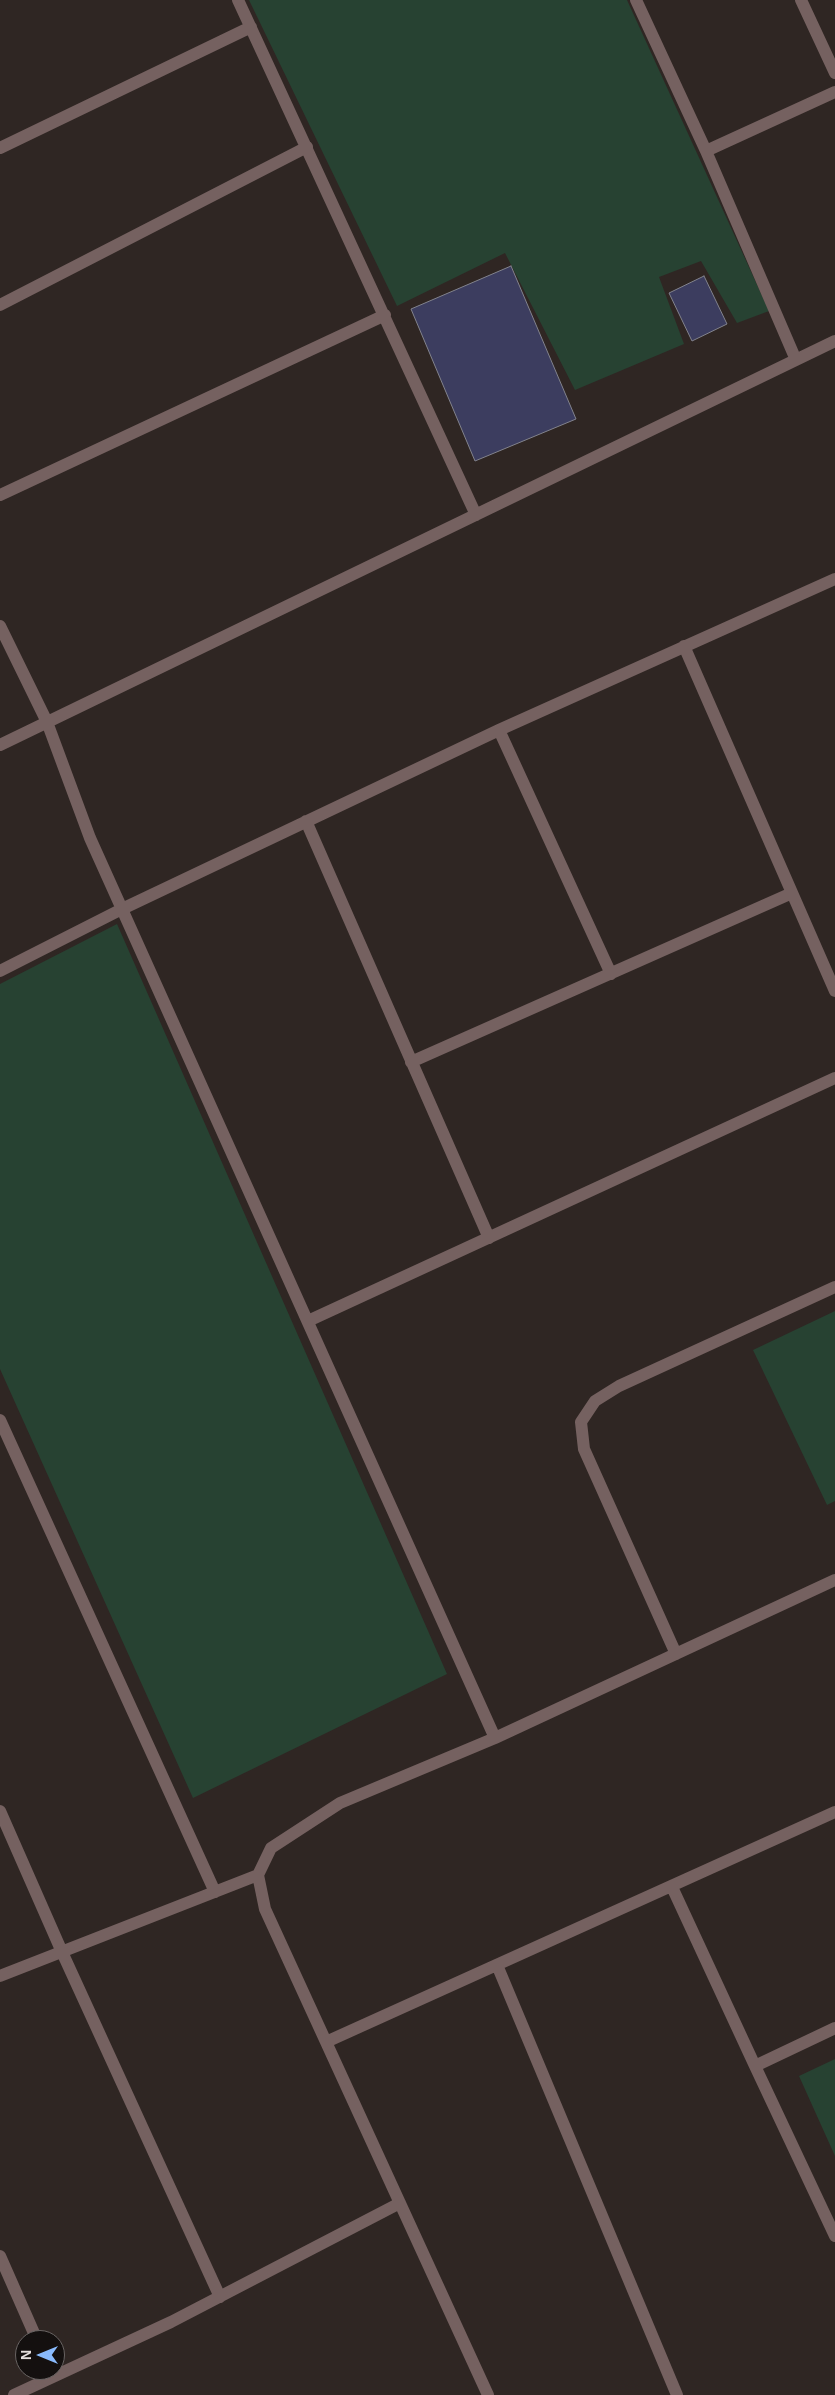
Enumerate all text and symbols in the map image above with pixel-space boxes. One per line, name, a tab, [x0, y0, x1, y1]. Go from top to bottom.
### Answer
north arrow	[15, 2330, 65, 2380]
text: N	[18, 2350, 34, 2360]

